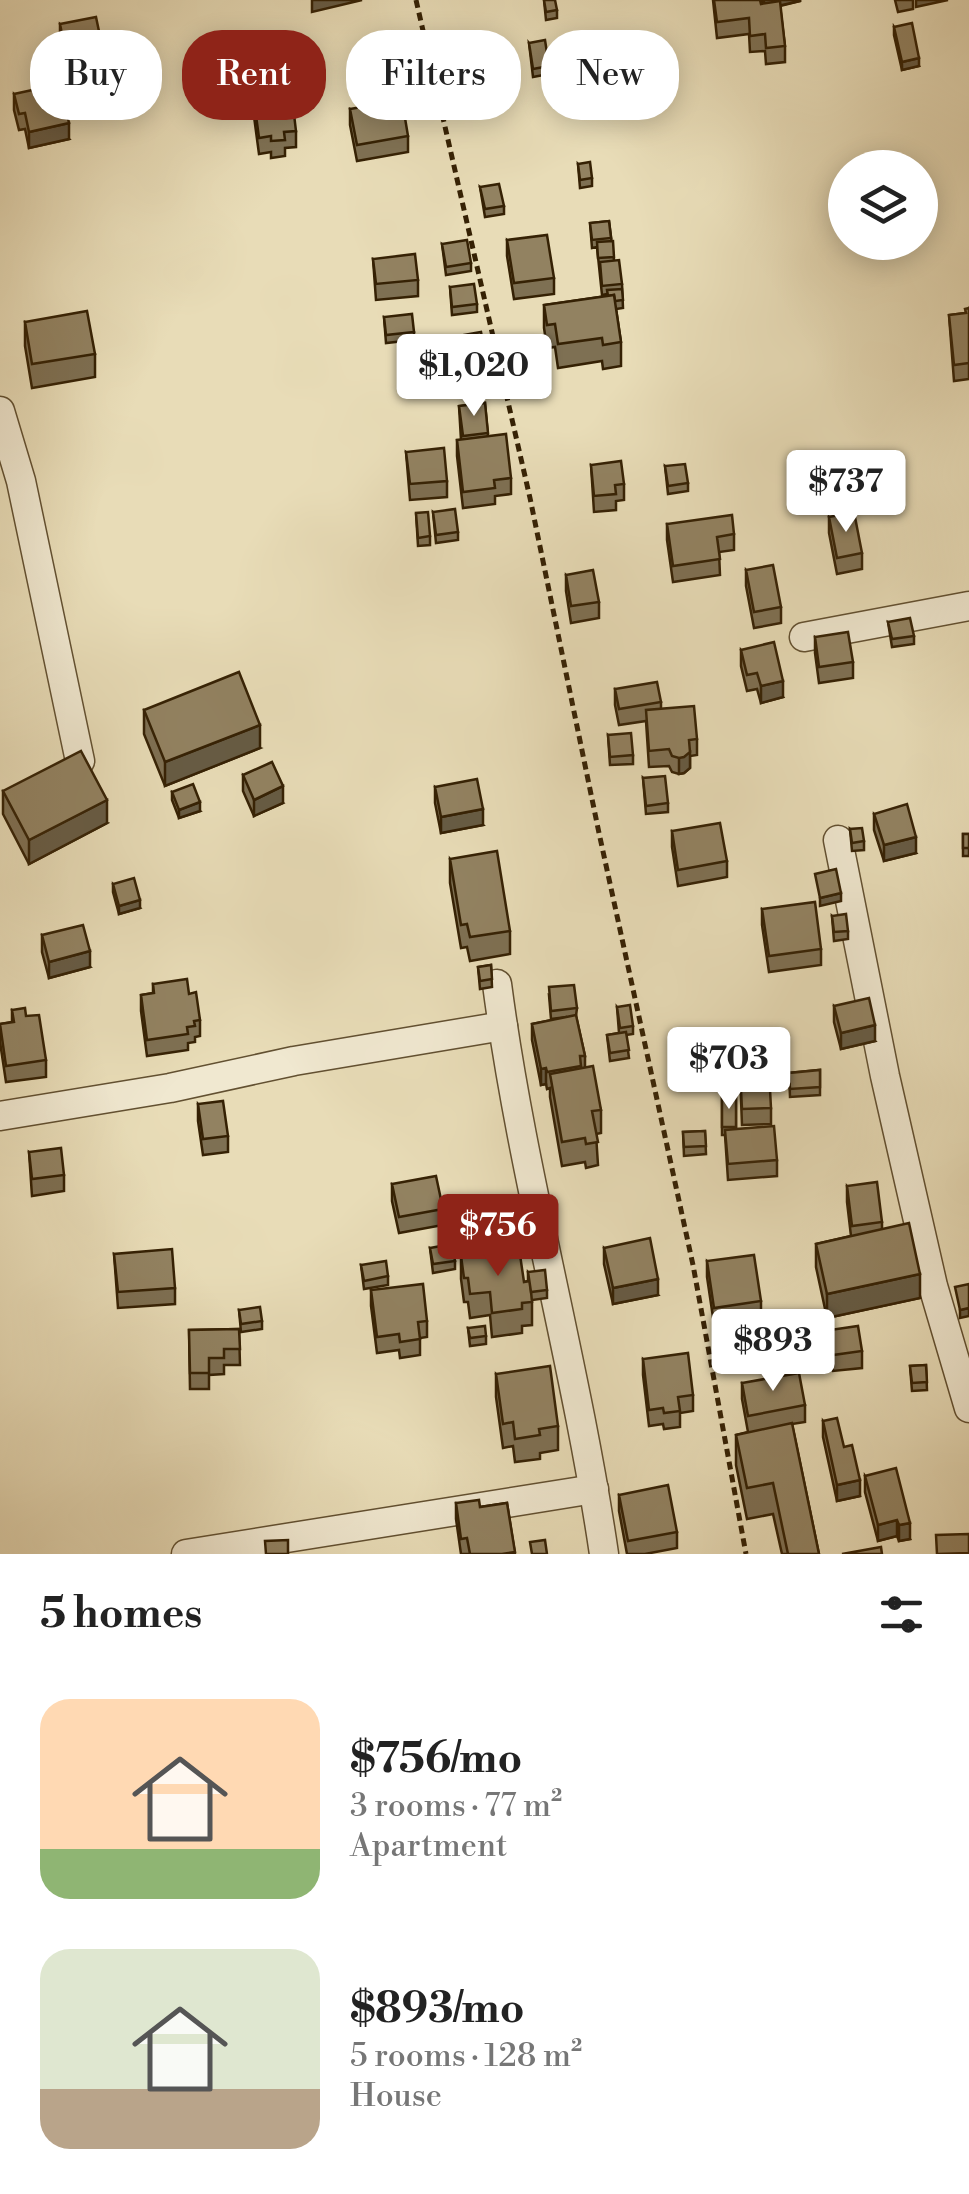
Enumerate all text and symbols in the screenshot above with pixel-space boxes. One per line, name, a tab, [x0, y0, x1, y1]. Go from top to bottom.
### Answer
chip: Buy	[30, 30, 162, 120]
chip: Rent	[182, 30, 326, 120]
chip: Filters	[346, 30, 521, 120]
chip: New	[541, 30, 679, 120]
map controls	[828, 150, 938, 260]
button: layers	[828, 150, 938, 260]
pin: $1,020	[393, 334, 555, 419]
text: $1,020	[419, 346, 529, 386]
pin: $737	[787, 450, 905, 535]
text: $737	[809, 462, 883, 502]
pin: $703	[670, 1027, 788, 1112]
text: $703	[689, 1039, 769, 1079]
pin: $756	[439, 1194, 557, 1279]
text: $756	[459, 1206, 537, 1246]
pin: $893	[714, 1309, 832, 1394]
text: $893	[734, 1321, 812, 1361]
icon: filters	[874, 1587, 929, 1642]
text: 5 homes	[40, 1588, 202, 1641]
text: $756/mo	[350, 1733, 522, 1786]
icon: home	[120, 1739, 240, 1859]
text: 3 rooms · 77 m²	[350, 1786, 562, 1826]
text: Apartment	[350, 1826, 507, 1866]
text: $893/mo	[350, 1983, 524, 2036]
icon: home	[120, 1989, 240, 2109]
text: 5 rooms · 128 m²	[350, 2036, 582, 2076]
text: House	[350, 2076, 442, 2116]

